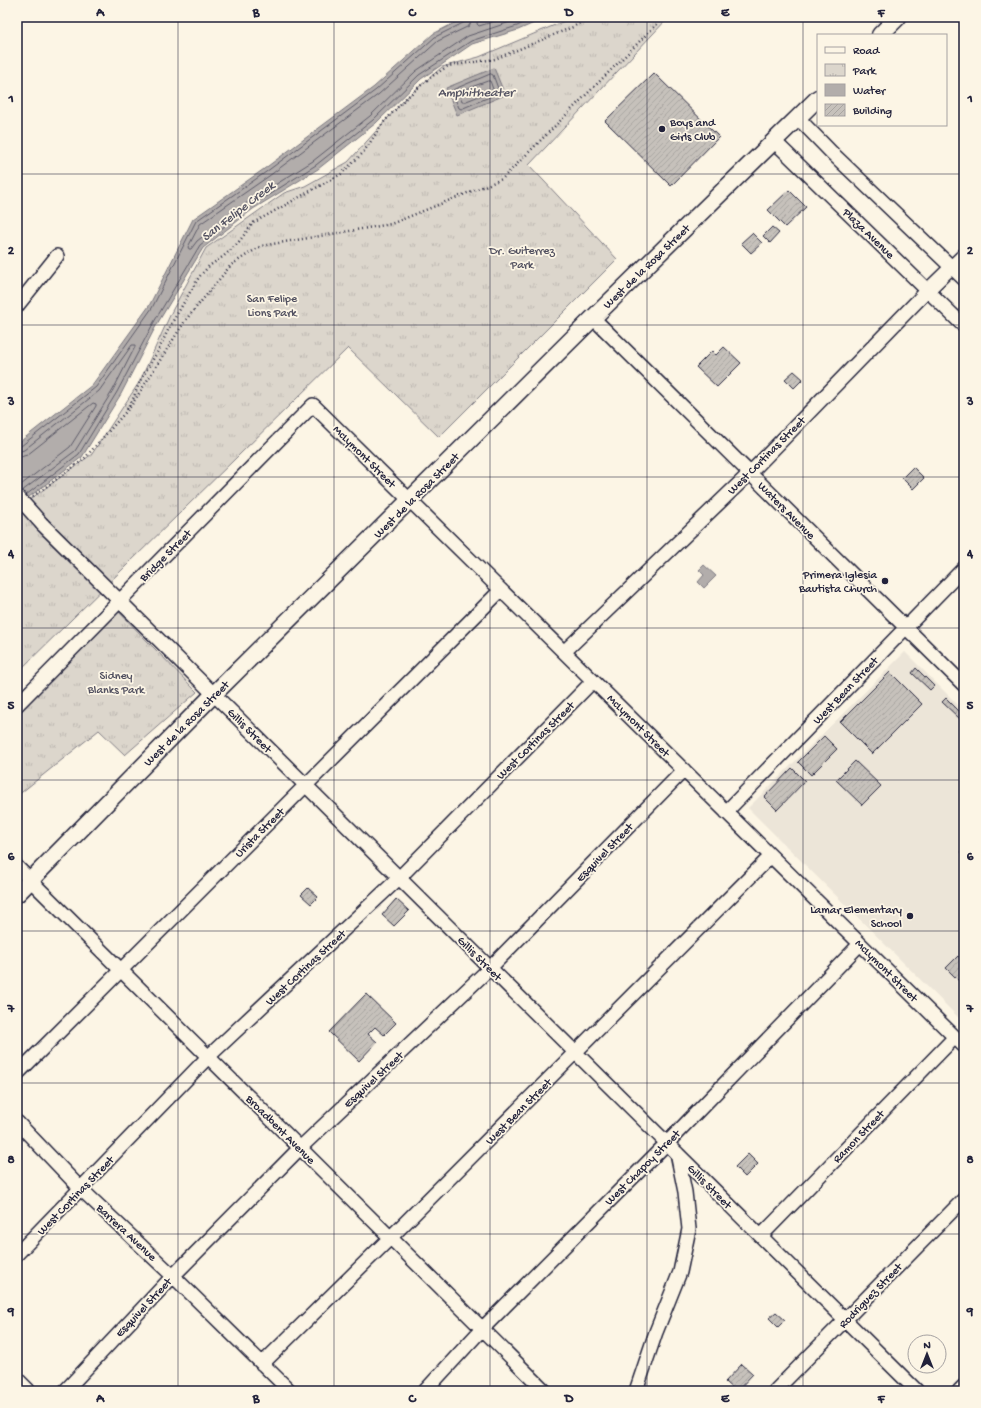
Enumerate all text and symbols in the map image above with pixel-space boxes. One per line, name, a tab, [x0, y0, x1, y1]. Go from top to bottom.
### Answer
text: A	[95, 6, 105, 21]
text: B	[252, 6, 261, 21]
text: C	[407, 6, 417, 21]
text: D	[564, 6, 574, 21]
text: E	[721, 6, 730, 21]
text: F	[877, 6, 886, 21]
legend	[817, 34, 947, 126]
text: Road	[853, 45, 880, 59]
text: Park	[852, 65, 878, 79]
text: Water	[853, 85, 887, 99]
water label: Amphitheater	[438, 86, 516, 101]
text: 1	[7, 92, 14, 107]
text: 1	[966, 92, 973, 107]
text: Building	[852, 105, 892, 119]
place label: Boys and Girls Club	[669, 117, 716, 145]
marker: Boys and Girls Club	[657, 124, 667, 134]
water label: San Felipe Creek	[199, 178, 279, 245]
street label: Plaza Avenue	[838, 206, 897, 263]
street label: West de la Rosa Street	[601, 222, 694, 312]
text: 2	[8, 244, 15, 259]
text: 2	[967, 244, 974, 259]
park label: Dr. Guiterrez Park	[488, 245, 555, 273]
park label: San Felipe Lions Park	[247, 293, 298, 321]
text: 3	[7, 395, 15, 410]
text: 3	[966, 395, 974, 410]
street label: West Cortinas Street	[725, 414, 810, 498]
street label: McLymont Street	[329, 423, 399, 492]
street label: West de la Rosa Street	[372, 450, 464, 542]
street label: Waters Avenue	[754, 480, 818, 544]
street label: Bridge Street	[137, 527, 196, 586]
text: 4	[7, 547, 15, 562]
text: 4	[966, 547, 974, 562]
place label: Primera Iglesia Bautista Church	[798, 569, 878, 597]
marker: Primera Iglesia Bautista Church	[880, 576, 890, 586]
street label: West Bean Street	[811, 654, 883, 728]
park label: Sidney Blanks Park	[87, 670, 146, 698]
street label: West de la Rosa Street	[142, 678, 234, 770]
street label: McLymont Street	[603, 692, 673, 761]
text: 5	[8, 699, 15, 714]
street label: West Cortinas Street	[494, 699, 579, 783]
text: 5	[967, 699, 974, 714]
street label: Gillis Street	[223, 706, 275, 757]
street label: Urista Street	[233, 805, 289, 861]
street label: Esquivel Street	[574, 820, 638, 886]
text: 6	[8, 850, 15, 865]
text: 6	[967, 850, 974, 865]
place label: Lamar Elementary School	[810, 904, 902, 932]
marker: Lamar Elementary School	[905, 911, 915, 921]
street label: West Cortinas Street	[263, 927, 350, 1009]
street label: Gillis Street	[453, 934, 505, 985]
street label: McLymont Street	[851, 937, 921, 1006]
text: 7	[7, 1002, 16, 1017]
text: 7	[966, 1002, 975, 1017]
street label: Esquivel Street	[342, 1049, 408, 1112]
street label: West Bean Street	[483, 1076, 556, 1149]
street label: Broadbent Avenue	[241, 1092, 318, 1169]
street label: Ramon Street	[831, 1107, 889, 1167]
street label: West Chapoy Street	[603, 1127, 685, 1209]
text: 8	[7, 1153, 15, 1168]
street label: West Cortinas Street	[35, 1153, 119, 1239]
text: 8	[966, 1153, 974, 1168]
street label: Gillis Street	[683, 1162, 735, 1213]
street label: Barrera Avenue	[92, 1201, 159, 1265]
street label: Rodriguez Street	[837, 1260, 907, 1332]
street label: Esquivel Street	[113, 1275, 176, 1341]
text: 9	[7, 1305, 15, 1320]
text: 9	[966, 1305, 974, 1320]
north arrow	[907, 1334, 947, 1374]
text: N	[923, 1340, 931, 1352]
text: A	[95, 1392, 105, 1407]
text: B	[252, 1392, 261, 1407]
text: C	[407, 1392, 417, 1407]
text: D	[564, 1392, 574, 1407]
text: E	[721, 1392, 730, 1407]
text: F	[877, 1392, 886, 1407]

